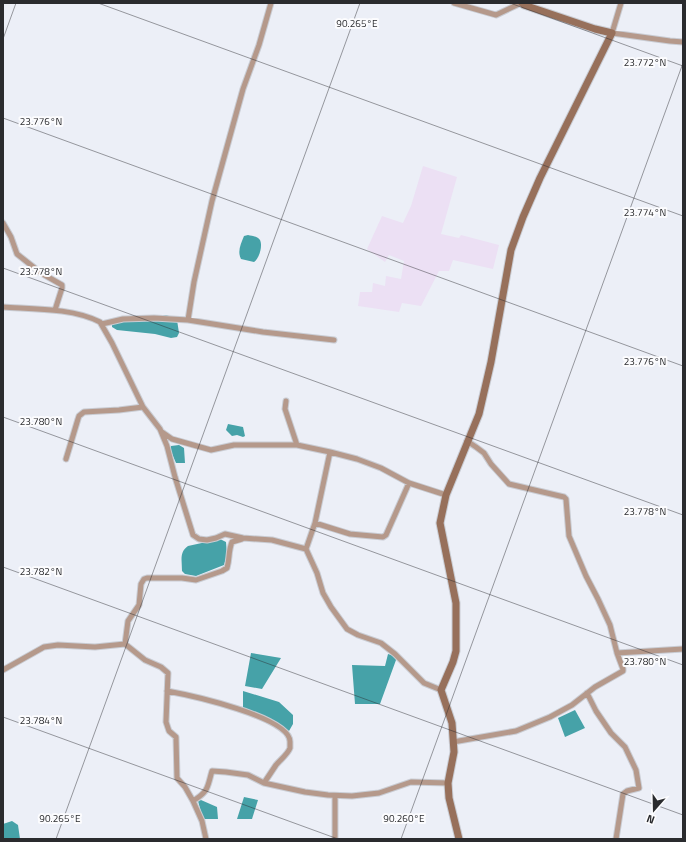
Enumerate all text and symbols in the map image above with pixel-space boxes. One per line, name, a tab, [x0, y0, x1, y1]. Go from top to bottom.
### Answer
text: 90.265°E	[336, 16, 378, 31]
text: 23.772°N	[624, 55, 666, 70]
text: 23.776°N	[20, 114, 62, 129]
text: 23.774°N	[624, 205, 666, 220]
text: 23.778°N	[20, 264, 62, 279]
text: 23.776°N	[624, 354, 666, 369]
text: 23.780°N	[20, 414, 62, 429]
text: 23.778°N	[624, 504, 666, 519]
text: 23.782°N	[20, 564, 62, 579]
text: 23.780°N	[624, 654, 666, 669]
text: 23.784°N	[20, 713, 62, 728]
north arrow	[634, 790, 674, 830]
text: 90.265°E	[39, 811, 81, 826]
text: 90.260°E	[383, 811, 425, 826]
text: N	[644, 811, 657, 828]

